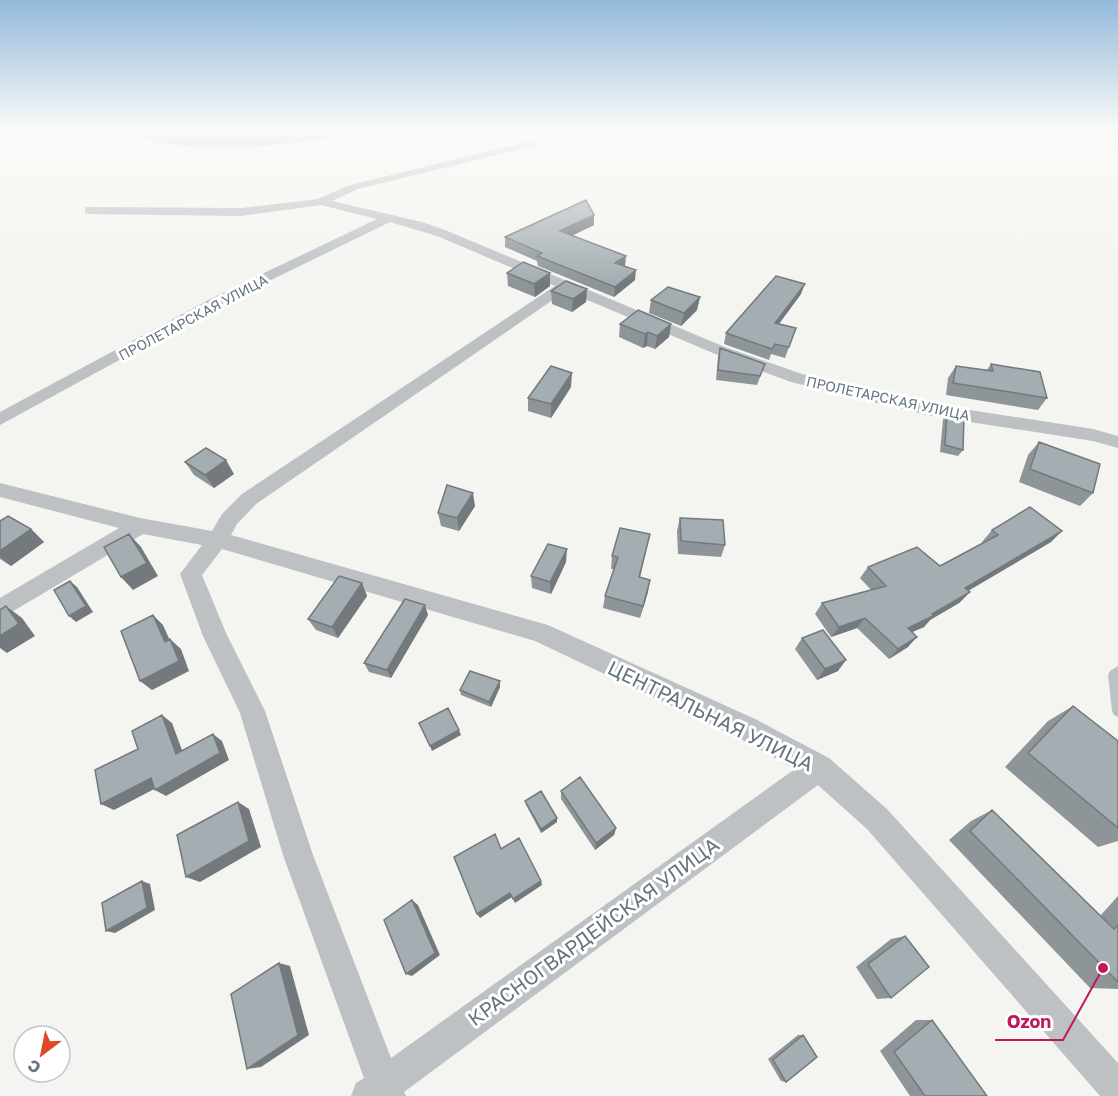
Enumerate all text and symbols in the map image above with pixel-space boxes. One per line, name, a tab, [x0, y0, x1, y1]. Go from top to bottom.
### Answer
street label: ПРОЛЕТАРСКАЯ УЛИЦА	[115, 270, 271, 364]
street label: ПРОЛЕТАРСКАЯ УЛИЦА	[805, 372, 972, 424]
street label: ЦЕНТРАЛЬНАЯ УЛИЦА	[604, 655, 818, 775]
street label: КРАСНОГВАРДЕЙСКАЯ УЛИЦА	[463, 832, 723, 1030]
callout: Ozon	[995, 1004, 1063, 1040]
text: Ozon	[1007, 1010, 1051, 1032]
north arrow	[12, 1024, 72, 1084]
text: С	[24, 1055, 44, 1078]

